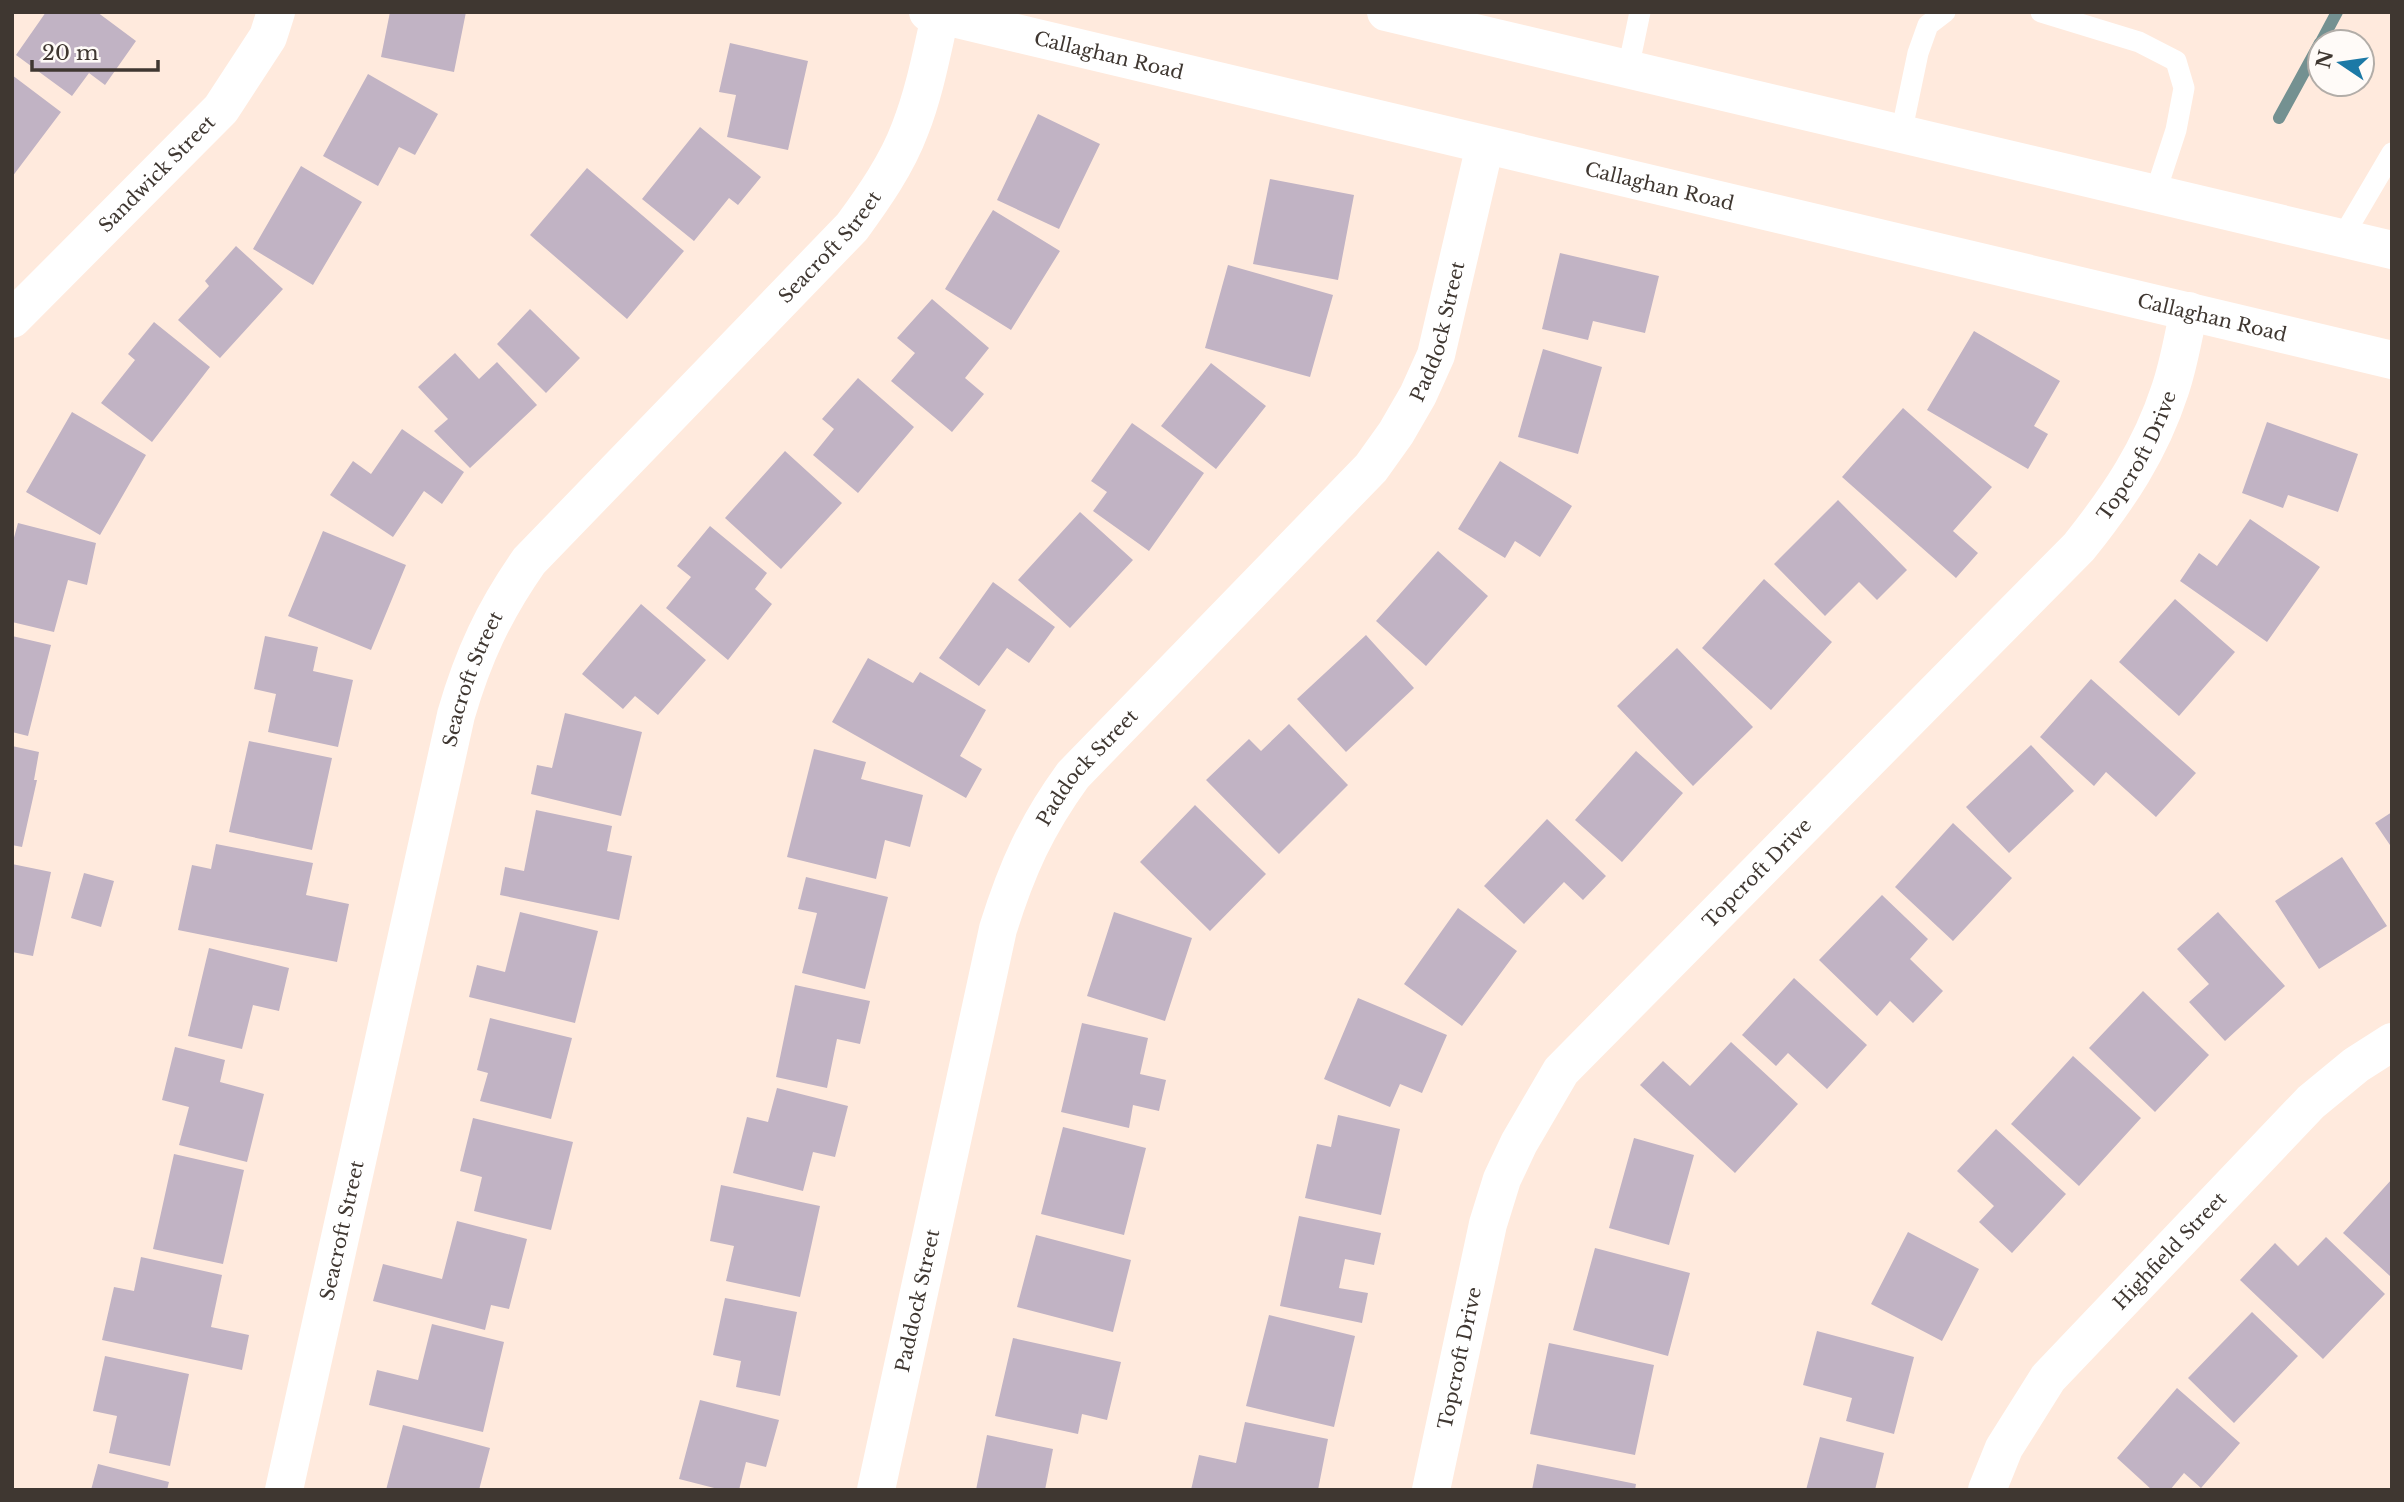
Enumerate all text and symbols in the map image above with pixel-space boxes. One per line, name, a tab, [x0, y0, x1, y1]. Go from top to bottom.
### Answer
street label: Callaghan Road	[1032, 27, 1186, 84]
scale bar	[32, 28, 158, 72]
north arrow	[2306, 28, 2376, 98]
text: 20 m	[42, 40, 99, 66]
text: N	[2312, 48, 2338, 71]
street label: Sandwick Street	[94, 110, 221, 237]
street label: Callaghan Road	[1582, 158, 1737, 215]
street label: Seacroft Street	[774, 186, 886, 308]
street label: Paddock Street	[1406, 258, 1470, 405]
street label: Callaghan Road	[2135, 289, 2289, 347]
street label: Topcroft Drive	[2092, 388, 2181, 525]
street label: Seacroft Street	[438, 607, 508, 749]
street label: Paddock Street	[1032, 704, 1143, 830]
street label: Topcroft Drive	[1698, 814, 1816, 933]
street label: Seacroft Street	[315, 1157, 369, 1303]
street label: Highfield Street	[2109, 1187, 2232, 1314]
street label: Paddock Street	[891, 1226, 945, 1374]
street label: Topcroft Drive	[1433, 1285, 1486, 1431]

